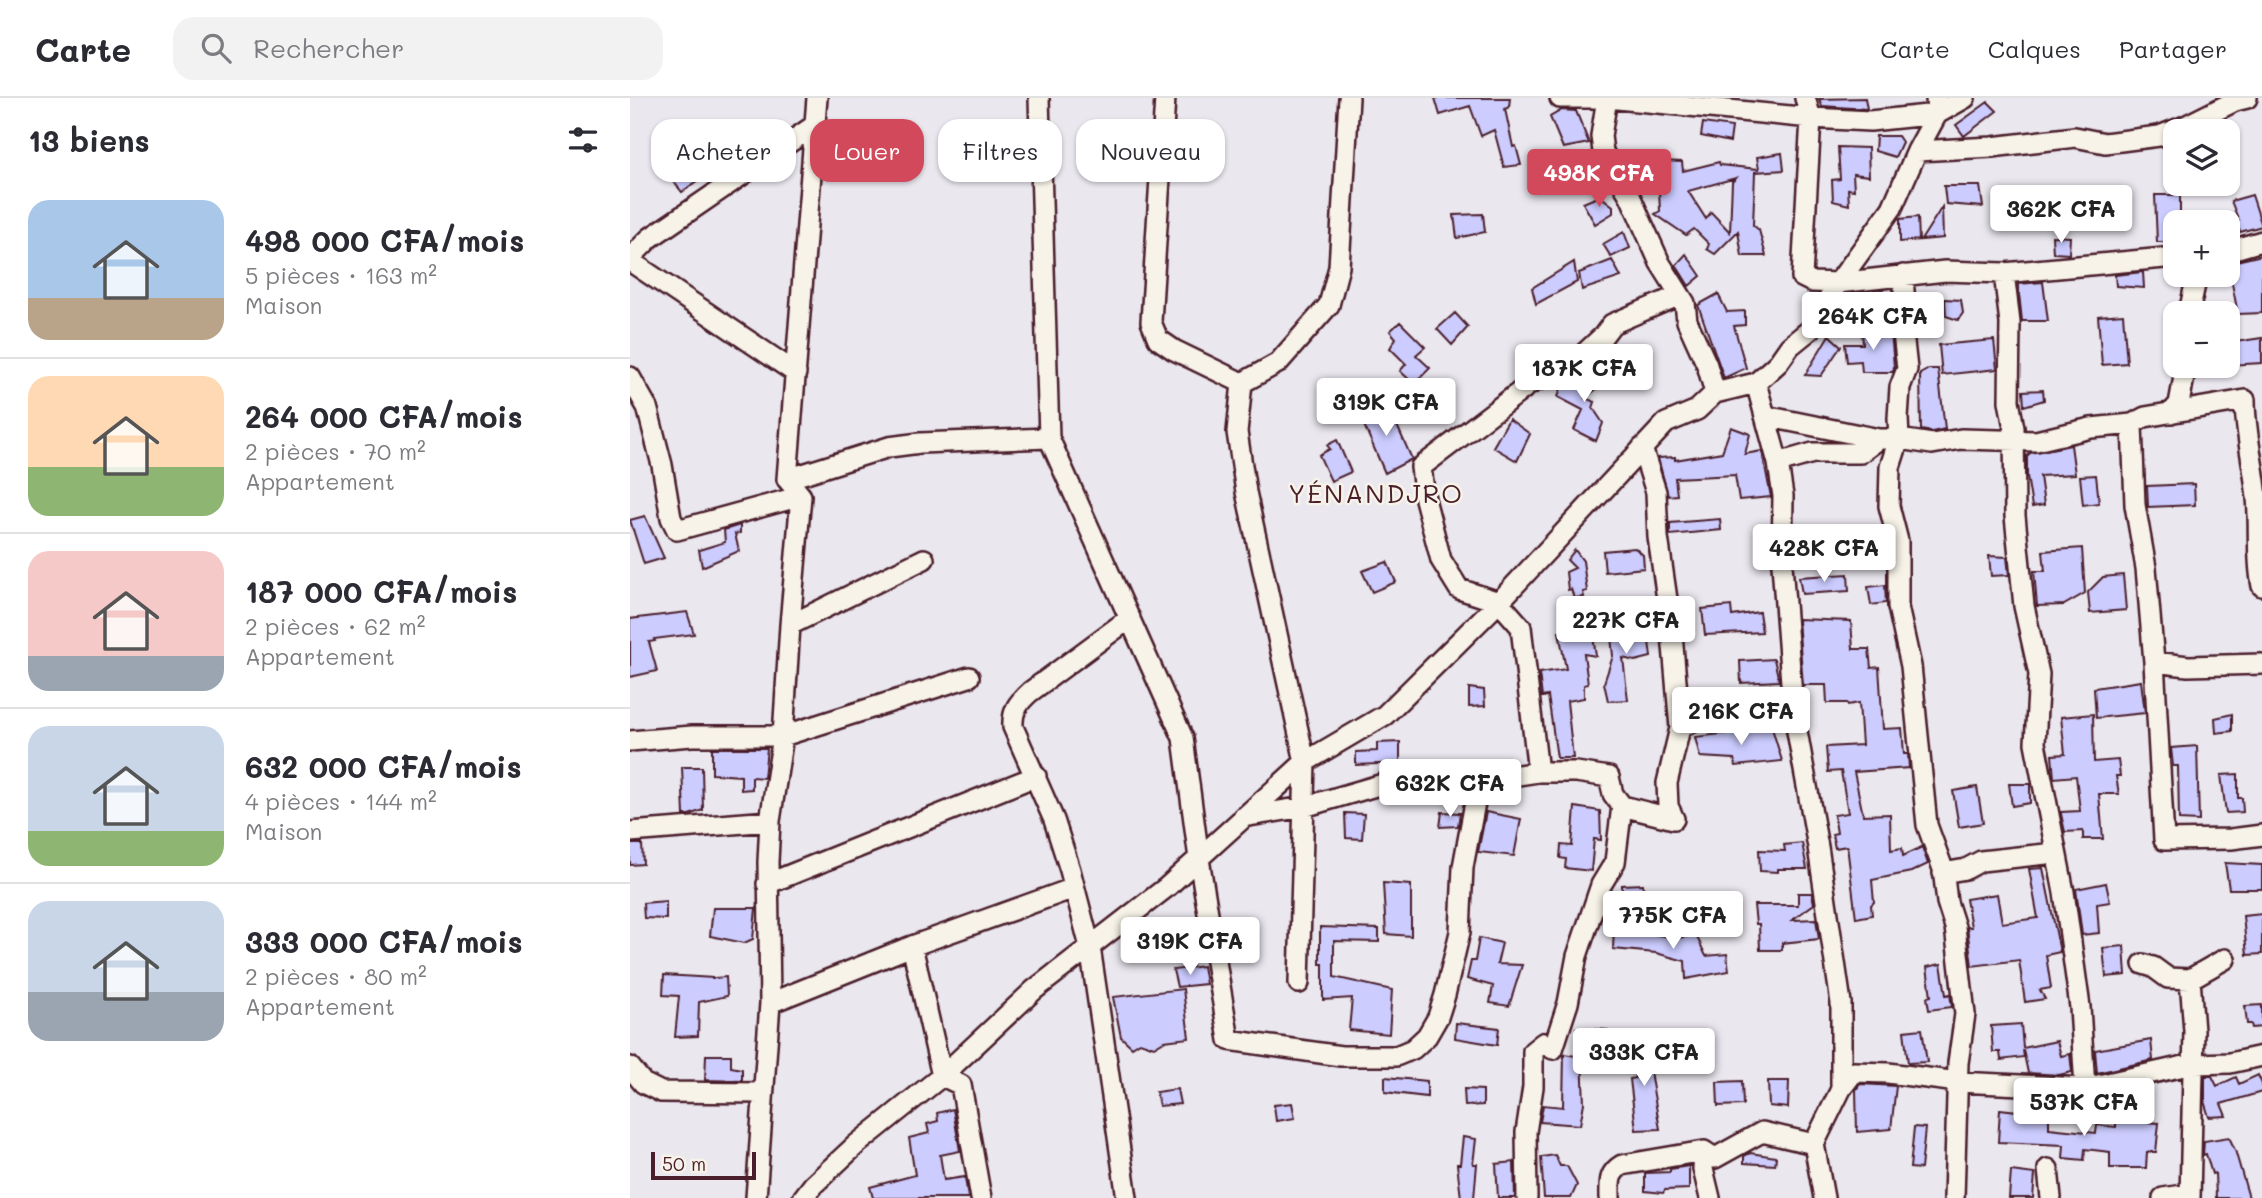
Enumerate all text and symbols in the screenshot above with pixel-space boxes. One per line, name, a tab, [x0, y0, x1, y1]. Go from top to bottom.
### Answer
search box	[173, 17, 663, 80]
text: Carte	[35, 27, 131, 70]
icon: search	[197, 29, 235, 67]
text: Rechercher	[253, 31, 404, 65]
text: Carte	[1880, 33, 1950, 64]
text: Calques	[1988, 33, 2081, 64]
text: Partager	[2119, 33, 2227, 64]
chip: Acheter	[651, 119, 796, 182]
chip: Louer	[810, 119, 924, 182]
chip: Filtres	[938, 119, 1062, 182]
chip: Nouveau	[1076, 119, 1225, 182]
map controls	[2163, 119, 2240, 378]
button: layers	[2163, 119, 2240, 196]
text: 13 biens	[28, 120, 150, 160]
icon: filters	[564, 121, 602, 159]
pin: 498K CFA	[1527, 150, 1671, 209]
text: 498K CFA	[1543, 157, 1655, 187]
pin: 362K CFA	[1989, 186, 2133, 245]
text: 362K CFA	[2006, 193, 2116, 223]
button: +	[2163, 210, 2240, 287]
text: 498 000 CFA/mois	[245, 220, 524, 260]
icon: home	[84, 228, 168, 312]
text: 5 pièces · 163 m²	[245, 260, 437, 290]
text: Maison	[245, 290, 322, 320]
pin: 264K CFA	[1801, 292, 1945, 352]
text: 264K CFA	[1818, 300, 1928, 330]
button: −	[2163, 301, 2240, 378]
pin: 187K CFA	[1512, 344, 1656, 404]
text: 187K CFA	[1531, 352, 1637, 382]
pin: 319K CFA	[1314, 378, 1458, 438]
text: 319K CFA	[1333, 386, 1439, 416]
text: 264 000 CFA/mois	[245, 396, 523, 436]
icon: home	[84, 404, 168, 488]
text: 2 pièces · 70 m²	[245, 436, 426, 466]
text: Appartement	[245, 466, 395, 496]
district label: YÉNANDJRO	[1288, 476, 1464, 510]
pin: 428K CFA	[1752, 524, 1896, 584]
text: 428K CFA	[1769, 532, 1879, 562]
text: 187 000 CFA/mois	[245, 571, 517, 611]
icon: home	[84, 579, 168, 663]
pin: 227K CFA	[1554, 596, 1698, 656]
text: 227K CFA	[1572, 604, 1680, 634]
text: 2 pièces · 62 m²	[245, 611, 425, 641]
text: Appartement	[245, 641, 395, 671]
pin: 216K CFA	[1669, 688, 1813, 747]
text: 216K CFA	[1688, 695, 1794, 725]
text: 632 000 CFA/mois	[245, 746, 522, 786]
icon: home	[84, 754, 168, 838]
pin: 632K CFA	[1378, 760, 1522, 819]
text: 632K CFA	[1395, 767, 1505, 797]
text: 4 pièces · 144 m²	[245, 786, 437, 816]
text: Maison	[245, 816, 322, 846]
pin: 775K CFA	[1601, 892, 1745, 951]
text: 775K CFA	[1619, 899, 1727, 929]
pin: 319K CFA	[1118, 918, 1262, 977]
text: 333 000 CFA/mois	[245, 921, 523, 961]
text: 319K CFA	[1137, 925, 1243, 955]
icon: home	[84, 929, 168, 1013]
text: 2 pièces · 80 m²	[245, 961, 427, 991]
text: Appartement	[245, 991, 395, 1021]
pin: 333K CFA	[1572, 1028, 1716, 1088]
text: 333K CFA	[1589, 1036, 1699, 1066]
pin: 537K CFA	[2012, 1079, 2156, 1138]
text: 537K CFA	[2030, 1086, 2139, 1116]
scale bar	[651, 1149, 756, 1181]
text: 50 m	[662, 1151, 706, 1176]

